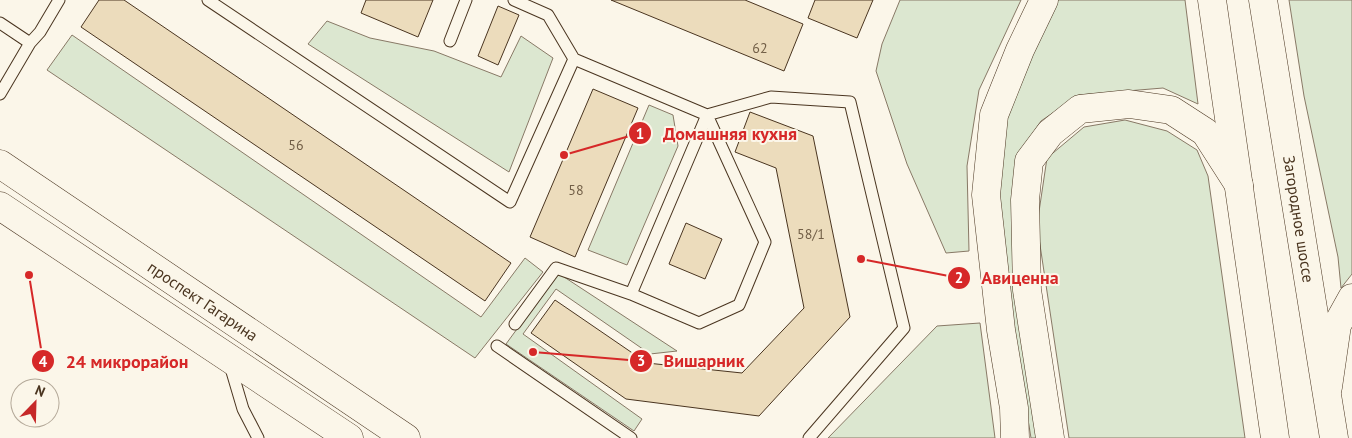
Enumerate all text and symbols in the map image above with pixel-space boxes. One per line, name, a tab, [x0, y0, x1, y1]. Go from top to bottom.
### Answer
house number: 62	[752, 39, 768, 57]
callout: Домашняя кухня	[628, 117, 807, 150]
text: Домашняя кухня	[663, 122, 797, 145]
text: 1	[636, 124, 644, 143]
house number: 56	[288, 136, 304, 154]
street label: Загородное шоссе	[1279, 154, 1319, 284]
house number: 58	[568, 181, 584, 199]
house number: 58/1	[797, 225, 825, 243]
street label: проспект Гагарина	[144, 257, 262, 345]
callout: Авиценна	[946, 261, 1068, 294]
text: Авиценна	[981, 266, 1059, 289]
text: 2	[955, 268, 963, 287]
callout: 24 микрорайон	[30, 345, 198, 378]
callout: Вишарник	[628, 345, 754, 378]
text: Вишарник	[664, 349, 745, 372]
text: 24 микрорайон	[66, 350, 188, 373]
text: 3	[637, 351, 645, 370]
text: 4	[39, 352, 48, 371]
north arrow	[10, 378, 60, 428]
text: N	[32, 381, 48, 401]

